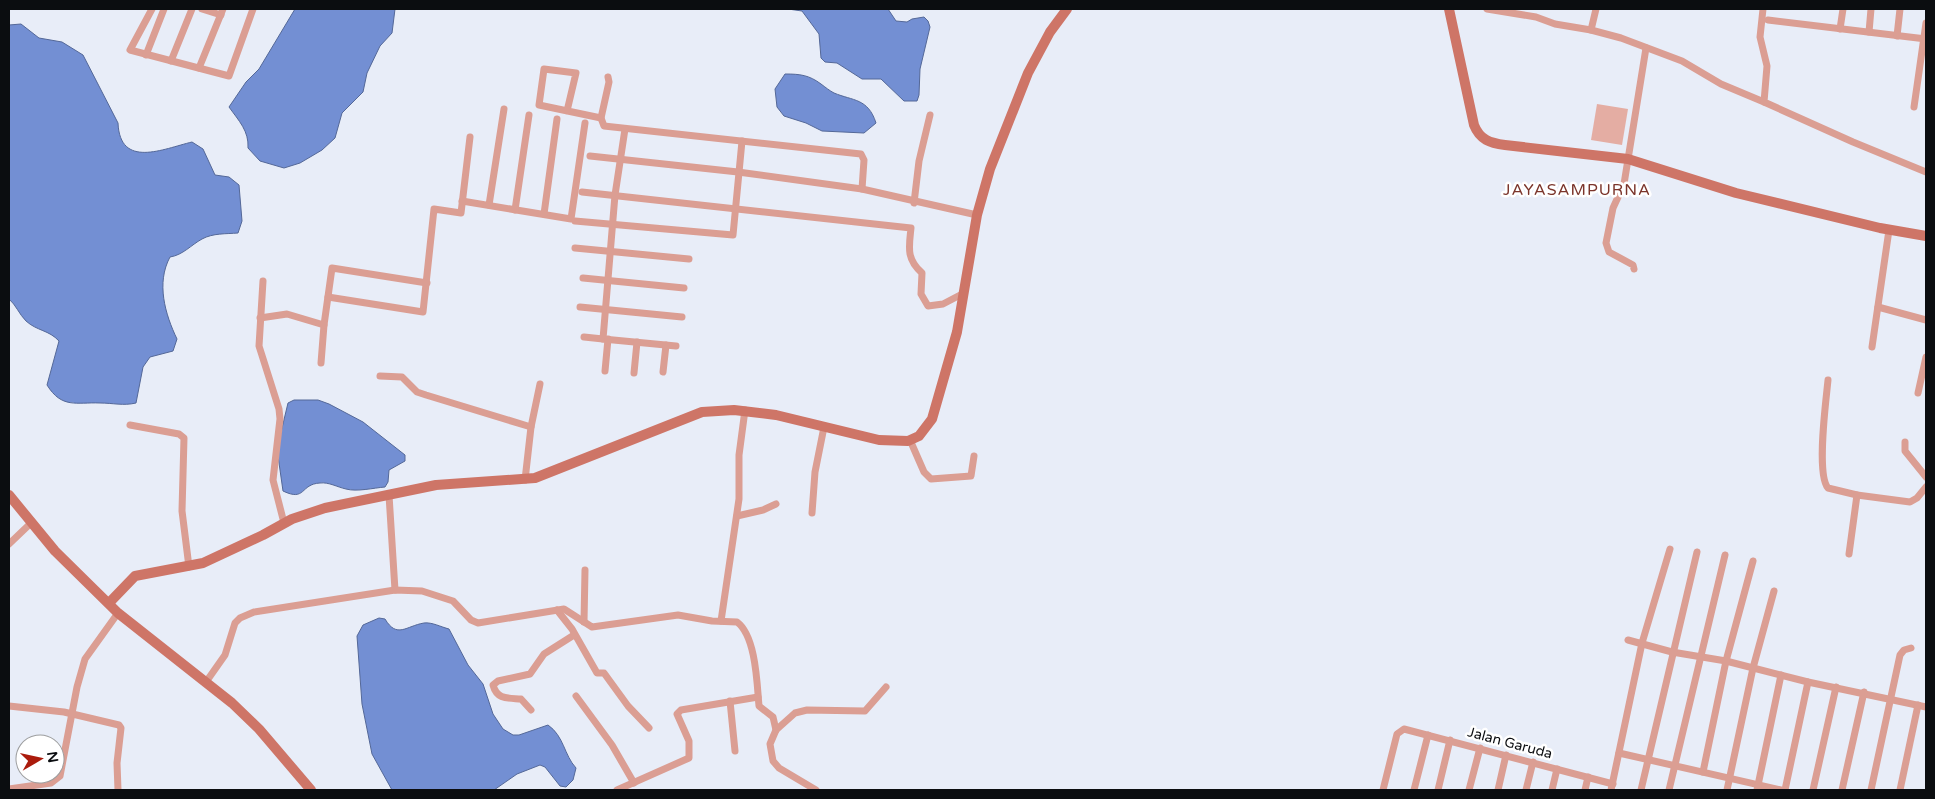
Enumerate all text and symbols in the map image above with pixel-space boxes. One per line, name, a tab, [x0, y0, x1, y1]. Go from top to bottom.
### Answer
district label: JAYASAMPURNA	[1503, 180, 1651, 200]
street label: Jalan Garuda	[1466, 724, 1554, 762]
north arrow	[15, 734, 65, 784]
text: N	[43, 750, 62, 764]

